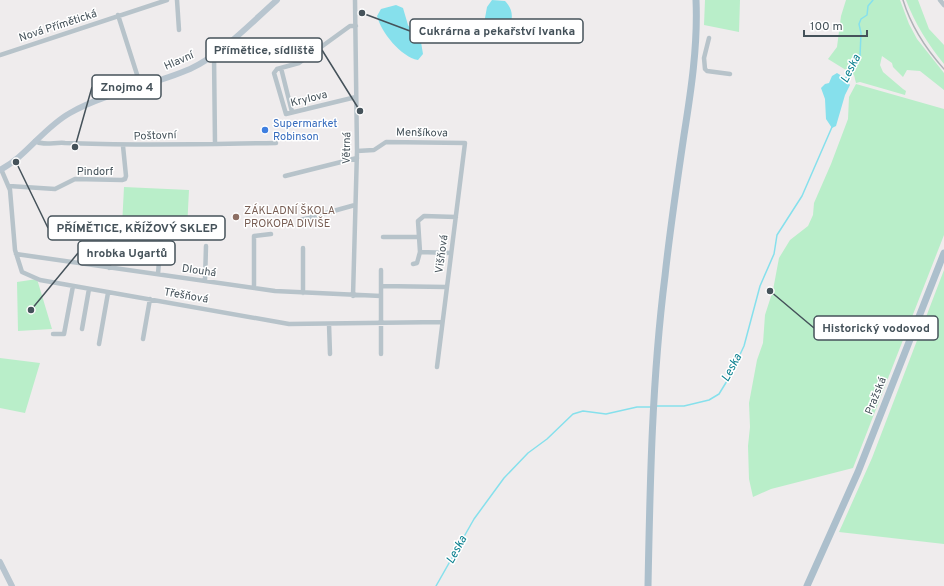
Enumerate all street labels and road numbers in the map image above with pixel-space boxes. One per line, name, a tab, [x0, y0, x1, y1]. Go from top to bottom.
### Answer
street label: Nová Přímětická	[17, 7, 99, 45]
street label: Hlavní	[162, 48, 197, 74]
street label: Krylova	[289, 88, 329, 110]
street label: Menšíkova	[396, 126, 448, 140]
street label: Poštovní	[133, 128, 178, 144]
street label: Větrná	[340, 131, 354, 164]
street label: Pindorf	[77, 165, 114, 179]
street label: Višňová	[432, 234, 452, 274]
street label: Dlouhá	[181, 262, 217, 280]
street label: Třešňová	[163, 285, 210, 307]
street label: Pražská	[862, 375, 890, 417]

